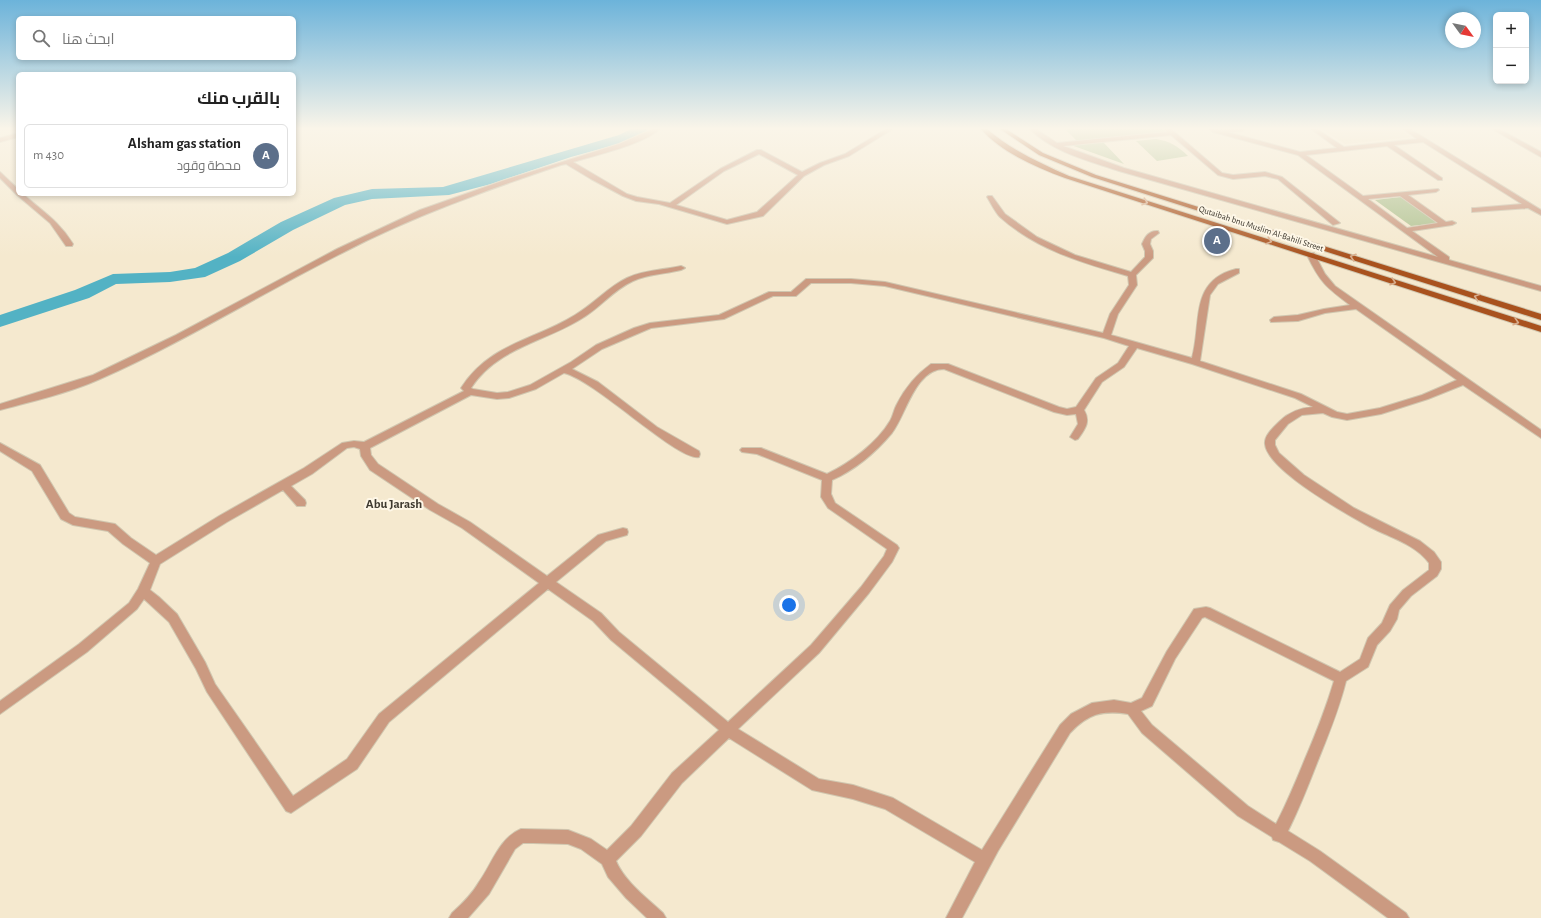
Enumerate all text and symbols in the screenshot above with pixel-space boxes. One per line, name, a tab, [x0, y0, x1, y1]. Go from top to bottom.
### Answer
north arrow	[1445, 12, 1481, 48]
map controls	[1493, 12, 1529, 84]
button: +	[1493, 12, 1529, 48]
search box	[16, 16, 296, 60]
icon: search	[30, 27, 52, 49]
text: ابحث هنا	[62, 32, 115, 47]
button: −	[1493, 48, 1529, 84]
text: بالقرب منك	[197, 90, 280, 107]
text: Alsham gas station	[128, 136, 241, 151]
text: 430 m	[33, 149, 64, 162]
text: A	[262, 149, 270, 162]
text: محطة وقود	[177, 160, 241, 173]
one-way arrow	[1141, 197, 1148, 206]
street label: Qutaibah bnu Muslim Al-Bahili Street	[1197, 204, 1325, 254]
pin: A	[1204, 226, 1230, 256]
one-way arrow	[1265, 237, 1272, 245]
one-way arrow	[1350, 253, 1357, 262]
one-way arrow	[1389, 277, 1396, 286]
one-way arrow	[1474, 293, 1481, 301]
one-way arrow	[1513, 317, 1520, 326]
district label: Abu Jarash	[366, 498, 422, 511]
your location	[779, 595, 799, 615]

